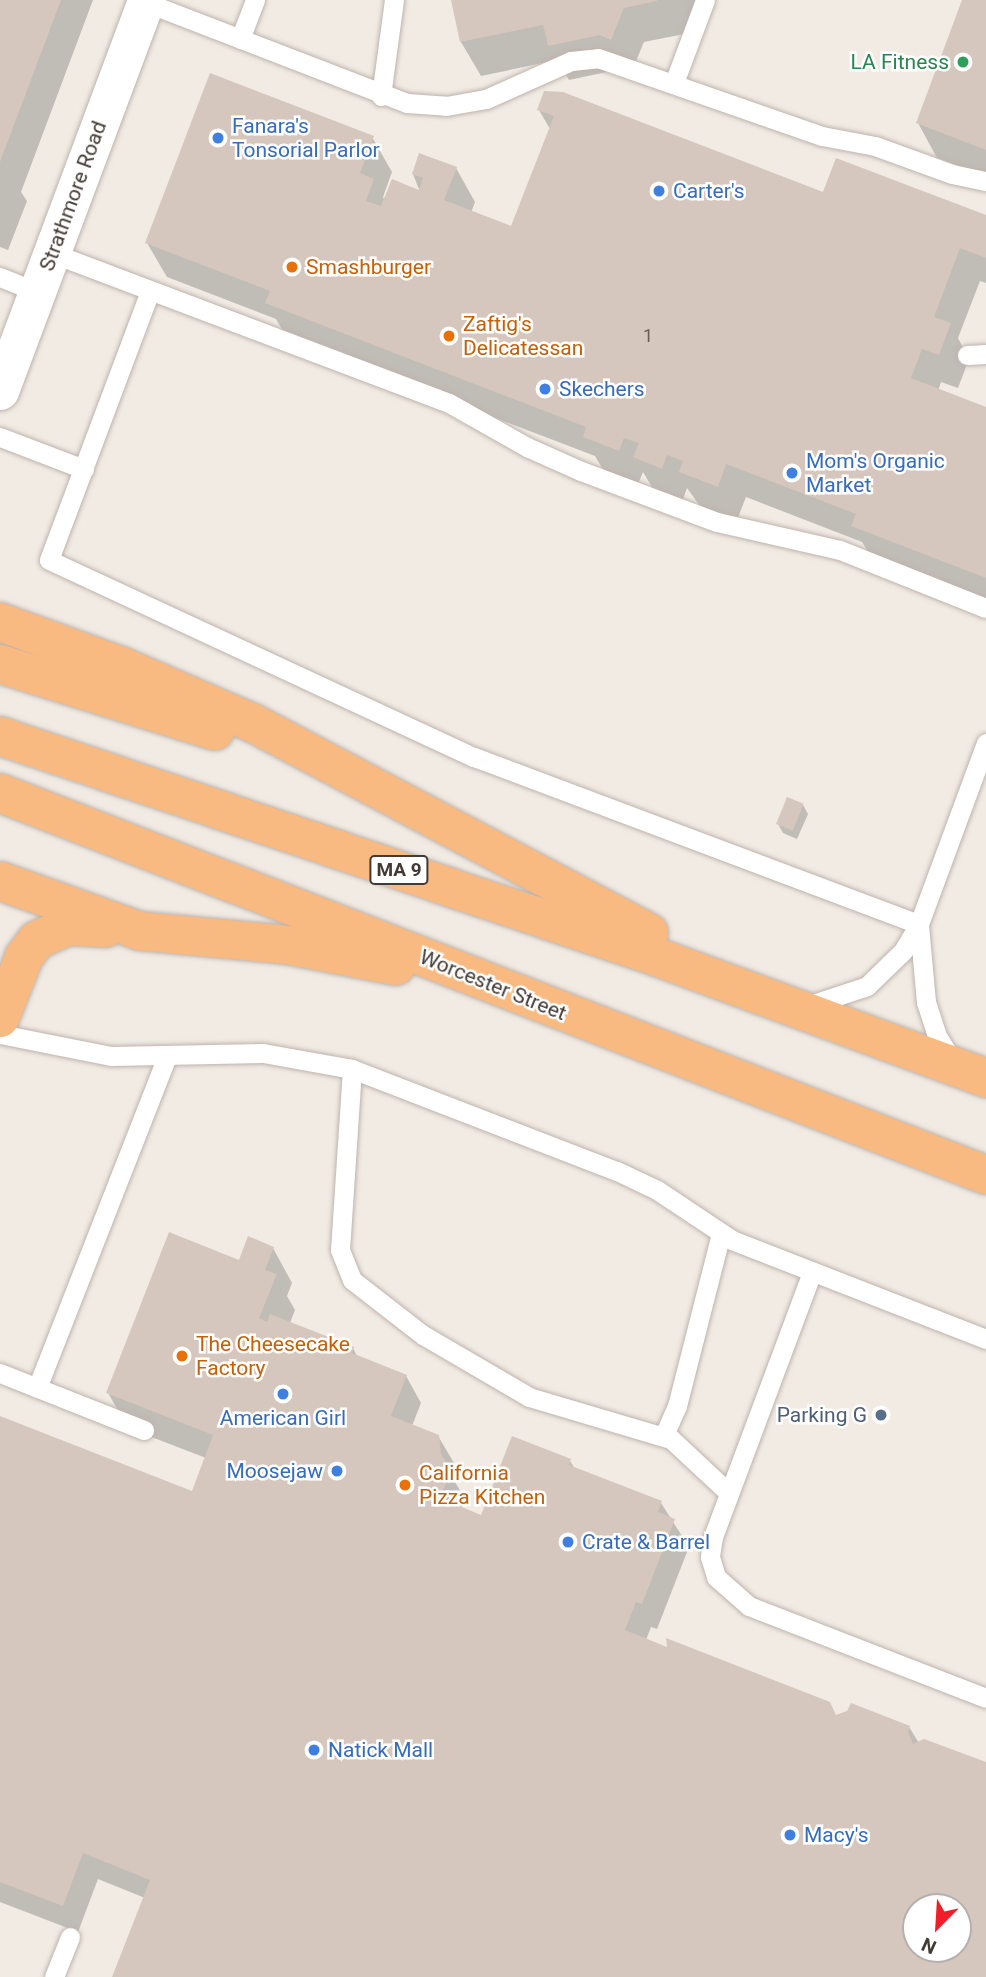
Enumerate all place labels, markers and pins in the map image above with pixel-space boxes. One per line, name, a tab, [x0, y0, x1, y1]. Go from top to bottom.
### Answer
place label: LA Fitness	[851, 49, 949, 75]
marker: LA Fitness	[955, 54, 971, 70]
place label: Fanara's Tonsorial Parlor	[232, 113, 380, 163]
marker: Fanara's Tonsorial Parlor	[210, 130, 226, 146]
place label: Carter's	[673, 178, 745, 204]
marker: Carter's	[651, 183, 667, 199]
place label: Smashburger	[306, 254, 431, 280]
marker: Smashburger	[284, 259, 300, 275]
place label: Zaftig's Delicatessan	[463, 311, 583, 361]
marker: Zaftig's Delicatessan	[441, 328, 457, 344]
place label: Skechers	[559, 376, 645, 402]
marker: Skechers	[537, 381, 553, 397]
place label: Mom's Organic Market	[806, 448, 945, 498]
marker: Mom's Organic Market	[784, 465, 800, 481]
place label: The Cheesecake Factory	[196, 1331, 350, 1381]
marker: The Cheesecake Factory	[174, 1348, 190, 1364]
marker: American Girl	[275, 1386, 291, 1402]
place label: Parking G	[777, 1402, 867, 1428]
place label: American Girl	[220, 1405, 346, 1431]
marker: Parking G	[873, 1407, 889, 1423]
place label: Moosejaw	[227, 1458, 323, 1484]
place label: California Pizza Kitchen	[419, 1460, 545, 1510]
marker: Moosejaw	[329, 1463, 345, 1479]
marker: California Pizza Kitchen	[397, 1477, 413, 1493]
place label: Crate & Barrel	[582, 1529, 710, 1555]
marker: Crate & Barrel	[560, 1534, 576, 1550]
place label: Natick Mall	[328, 1737, 433, 1763]
marker: Natick Mall	[306, 1742, 322, 1758]
place label: Macy's	[804, 1822, 869, 1848]
marker: Macy's	[782, 1827, 798, 1843]

